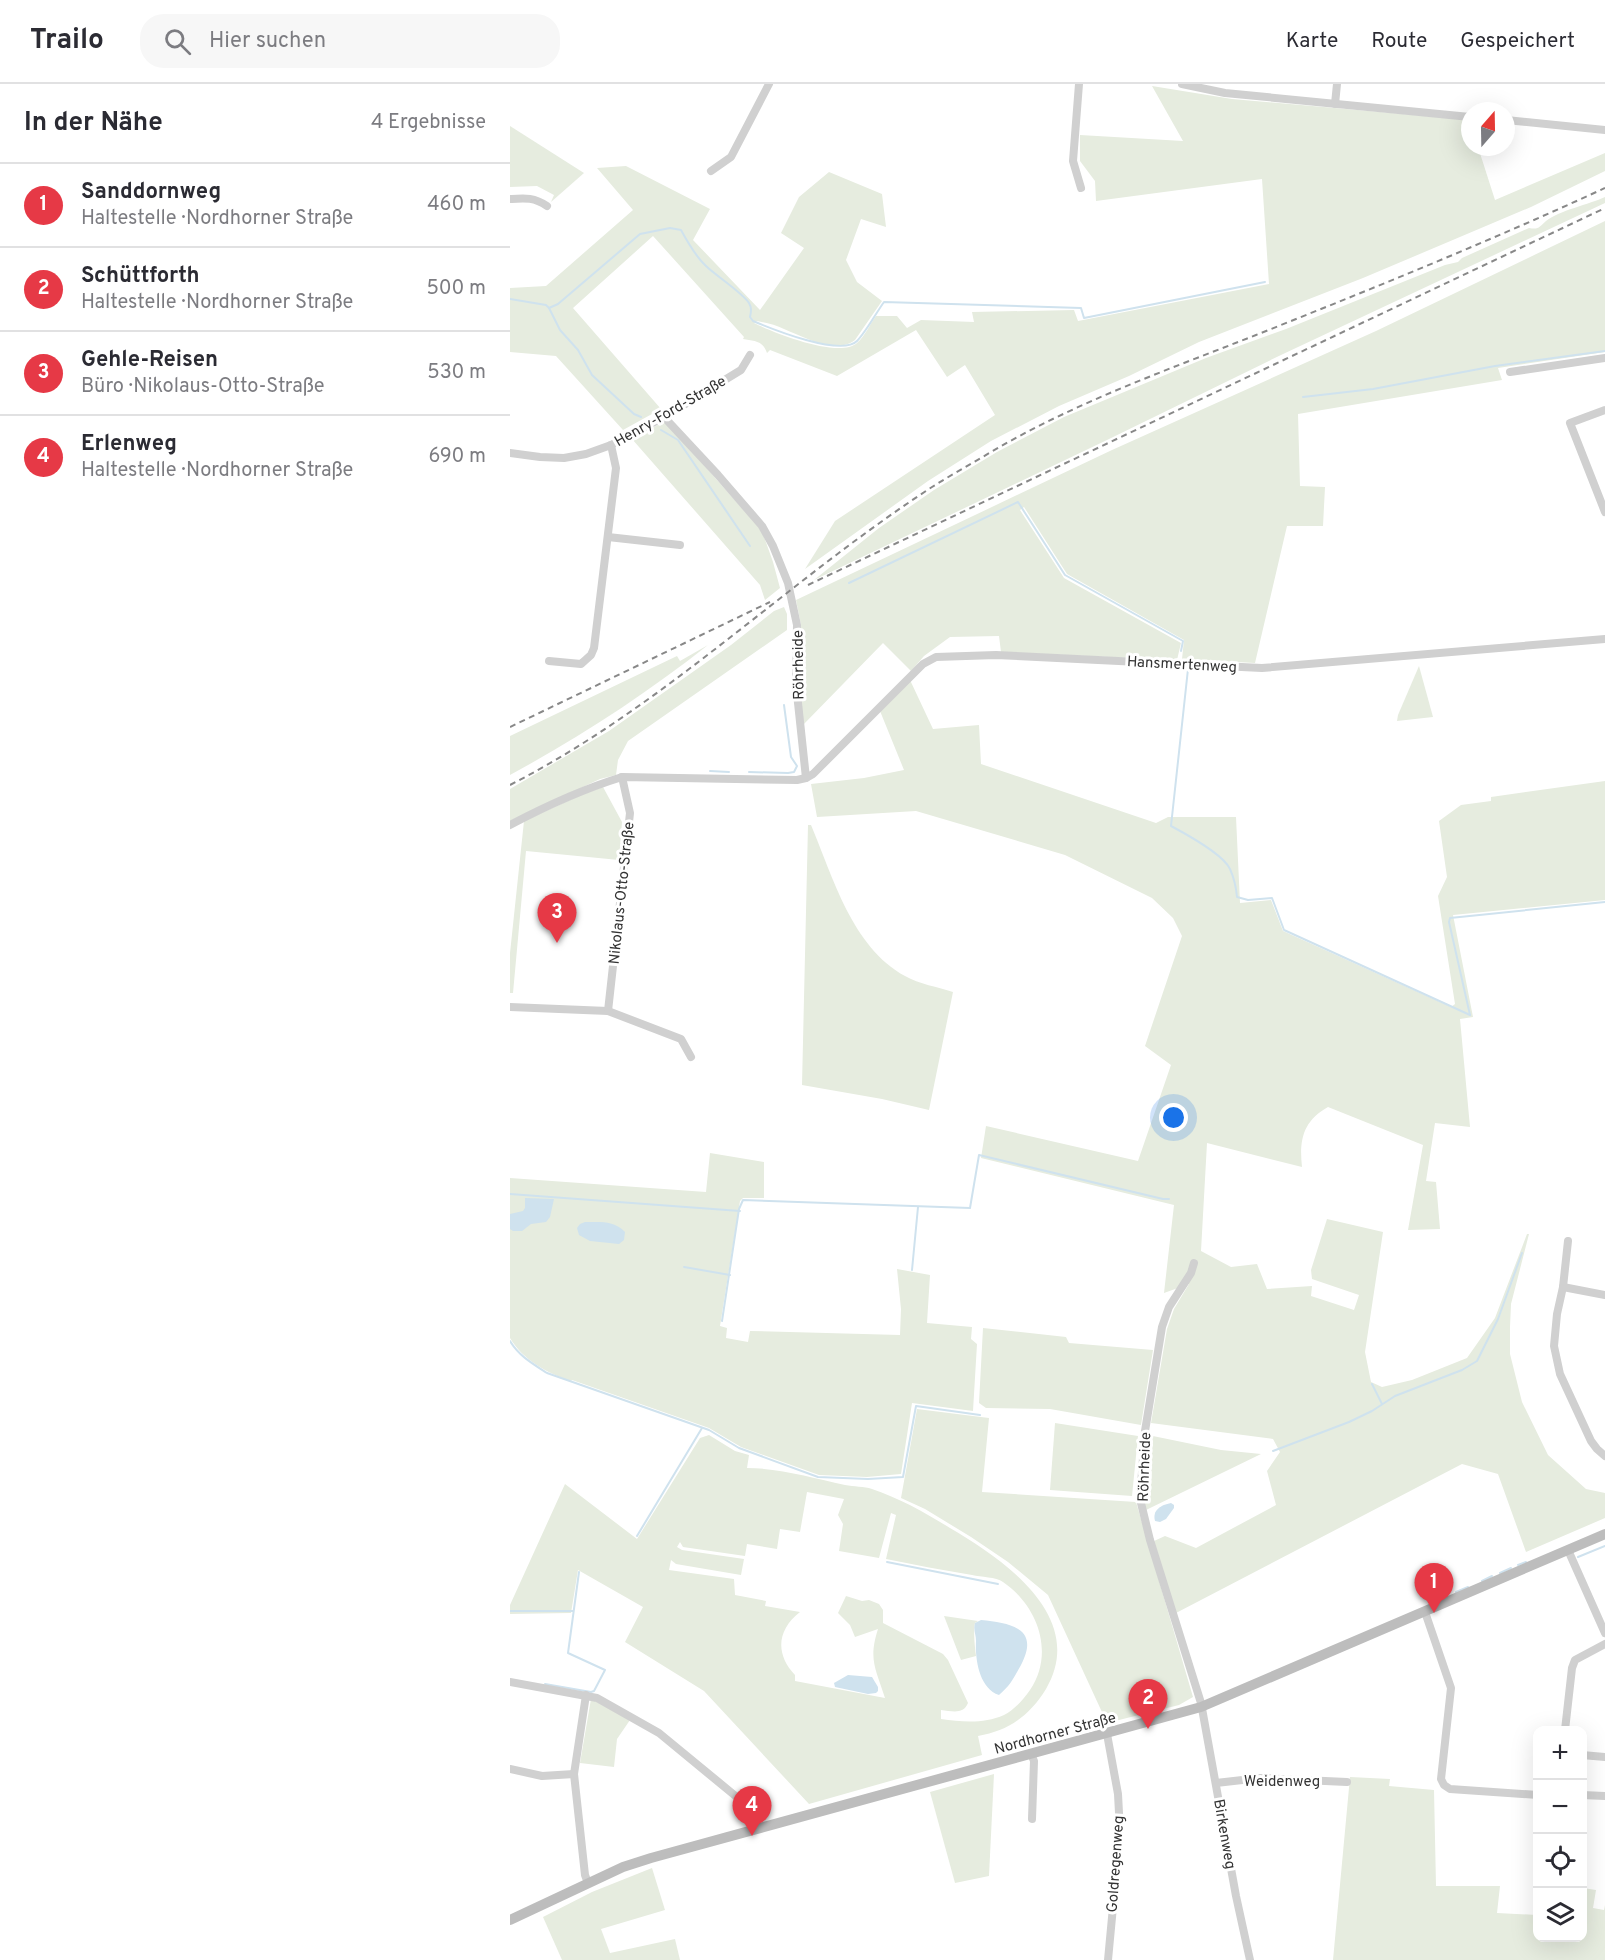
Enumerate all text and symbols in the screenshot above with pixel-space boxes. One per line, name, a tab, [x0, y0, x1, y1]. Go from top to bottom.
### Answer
search box	[140, 14, 560, 68]
text: Trailo	[30, 23, 104, 59]
icon: search	[161, 25, 194, 58]
text: Hier suchen	[209, 28, 326, 55]
text: Karte	[1286, 28, 1338, 55]
text: Route	[1371, 28, 1427, 55]
text: Gespeichert	[1460, 28, 1575, 55]
north arrow	[1461, 102, 1515, 156]
text: In der Nähe	[24, 107, 163, 140]
text: 4 Ergebnisse	[371, 110, 486, 136]
text: Sanddornweg	[81, 179, 221, 206]
text: 1	[40, 192, 48, 218]
text: 460 m	[427, 192, 486, 218]
text: Haltestelle · Nordhorner Straße	[81, 206, 353, 232]
text: Schüttforth	[81, 263, 200, 290]
text: 2	[37, 276, 50, 302]
text: 500 m	[426, 276, 486, 302]
text: Haltestelle · Nordhorner Straße	[81, 290, 353, 316]
text: Gehle-Reisen	[81, 347, 218, 374]
text: 3	[38, 360, 50, 386]
text: 530 m	[427, 360, 486, 386]
street label: Henry-Ford-Straße	[611, 373, 730, 452]
text: Büro · Nikolaus-Otto-Straße	[81, 374, 325, 400]
text: Erlenweg	[81, 431, 177, 458]
text: 4	[37, 444, 50, 470]
text: 690 m	[429, 444, 486, 470]
text: Haltestelle · Nordhorner Straße	[81, 458, 353, 484]
street label: Röhrheide	[789, 630, 810, 700]
street label: Hansmertenweg	[1126, 653, 1237, 678]
street label: Nikolaus-Otto-Straße	[606, 821, 639, 965]
pin: 3	[538, 894, 576, 943]
your location	[1159, 1103, 1188, 1132]
street label: Röhrheide	[1135, 1432, 1156, 1502]
pin: 1	[1414, 1564, 1454, 1613]
pin: 2	[1128, 1680, 1168, 1729]
street label: Nordhorner Straße	[992, 1709, 1118, 1760]
map controls	[1533, 1726, 1587, 1942]
button: +	[1533, 1726, 1587, 1780]
street label: Weidenweg	[1244, 1773, 1320, 1792]
button: −	[1533, 1780, 1587, 1834]
pin: 4	[732, 1786, 772, 1836]
street label: Birkenweg	[1208, 1798, 1239, 1871]
street label: Goldregenweg	[1104, 1815, 1129, 1913]
button: locate	[1533, 1834, 1587, 1888]
button: layers	[1533, 1888, 1587, 1942]

